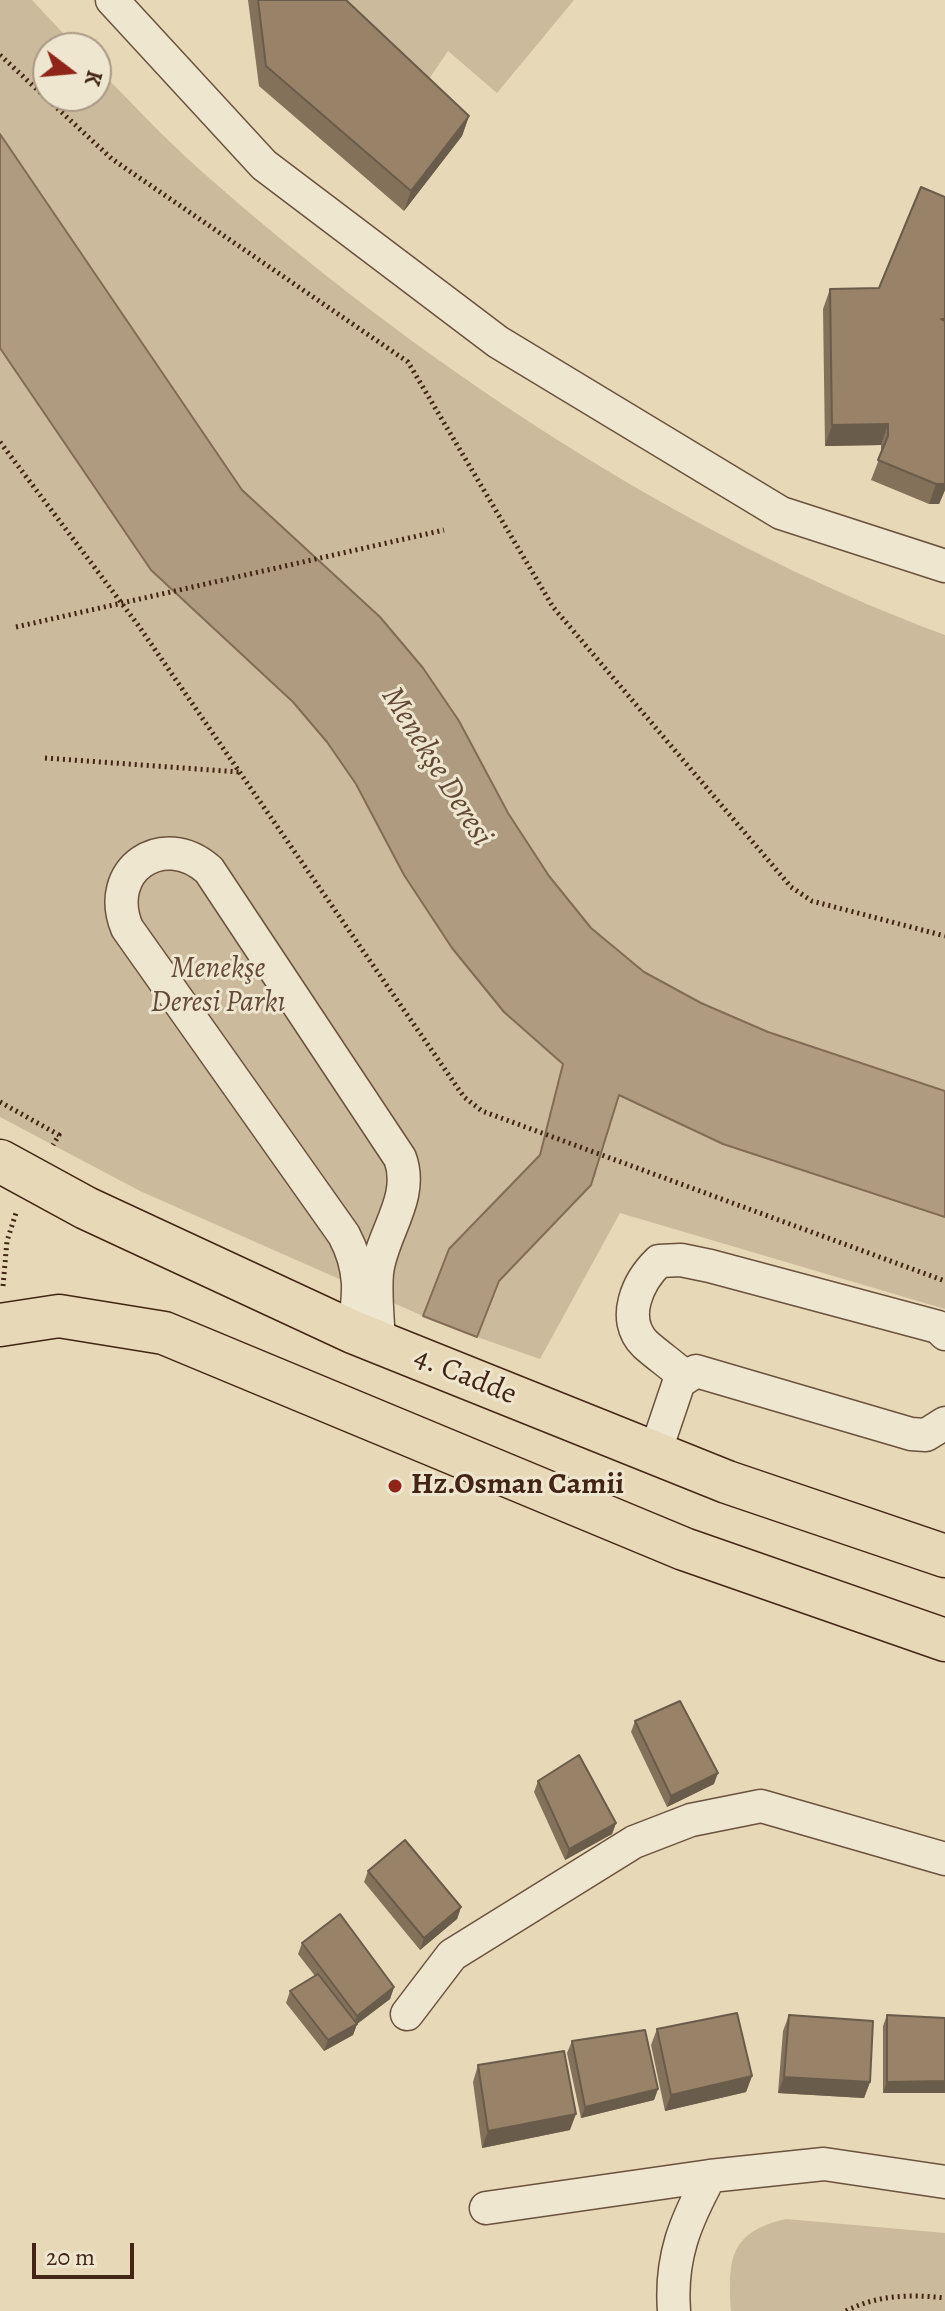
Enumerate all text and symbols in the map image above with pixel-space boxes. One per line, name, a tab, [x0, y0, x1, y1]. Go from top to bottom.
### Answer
north arrow	[32, 32, 112, 112]
text: K	[77, 67, 110, 89]
water label: Menekşe Deresi	[372, 680, 500, 854]
park label: Menekşe Deresi Parkı	[151, 952, 285, 1022]
street label: 4. Cadde	[409, 1340, 521, 1414]
place label: Hz.Osman Camii	[411, 1468, 624, 1504]
marker: Hz.Osman Camii	[386, 1477, 404, 1495]
scale bar	[36, 2227, 138, 2277]
text: 20 m	[46, 2241, 95, 2273]

